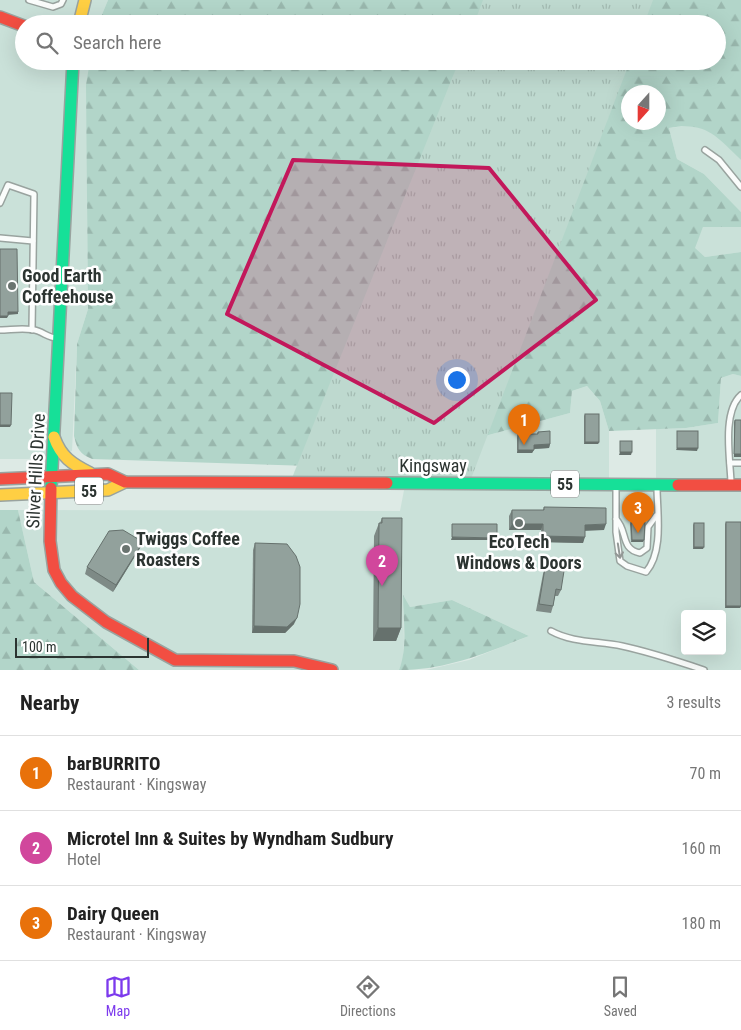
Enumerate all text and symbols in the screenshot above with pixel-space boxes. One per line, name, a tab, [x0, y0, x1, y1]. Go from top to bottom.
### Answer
search box	[15, 15, 726, 70]
icon: search	[33, 29, 61, 57]
text: Search here	[73, 31, 161, 54]
north arrow	[621, 85, 666, 130]
place label: Good Earth Coffeehouse	[22, 265, 114, 307]
marker: Good Earth Coffeehouse	[6, 280, 18, 292]
your location	[444, 367, 470, 393]
pin: 1	[508, 404, 540, 445]
street label: Silver Hills Drive	[22, 413, 49, 529]
street label: Kingsway	[399, 455, 467, 476]
road number: 55	[551, 470, 579, 498]
road number: 55	[75, 478, 103, 504]
pin: 3	[622, 492, 654, 533]
marker: EcoTech Windows & Doors	[513, 517, 525, 529]
place label: Twiggs Coffee Roasters	[136, 528, 240, 570]
place label: EcoTech Windows & Doors	[456, 531, 582, 573]
one-way arrow	[614, 542, 624, 558]
marker: Twiggs Coffee Roasters	[120, 543, 132, 555]
pin: 2	[366, 545, 398, 586]
map controls	[681, 610, 726, 655]
button: layers	[681, 610, 726, 655]
scale bar	[15, 635, 149, 658]
text: 100 m	[22, 639, 57, 655]
text: Nearby	[20, 691, 79, 715]
text: 3 results	[666, 693, 721, 712]
text: barBURRITO	[67, 752, 161, 775]
text: 1	[32, 764, 40, 783]
text: 70 m	[689, 764, 721, 783]
text: Restaurant · Kingsway	[67, 775, 206, 794]
text: Microtel Inn & Suites by Wyndham Sudbury	[67, 827, 393, 850]
text: 2	[32, 839, 40, 858]
text: 160 m	[682, 839, 721, 858]
text: Hotel	[67, 850, 101, 869]
text: Dairy Queen	[67, 902, 159, 925]
text: 3	[32, 914, 40, 933]
text: 180 m	[682, 914, 721, 933]
text: Restaurant · Kingsway	[67, 925, 206, 944]
tab: Map	[104, 973, 132, 1019]
tab: Directions	[340, 973, 396, 1019]
tab: Saved	[604, 973, 637, 1019]

